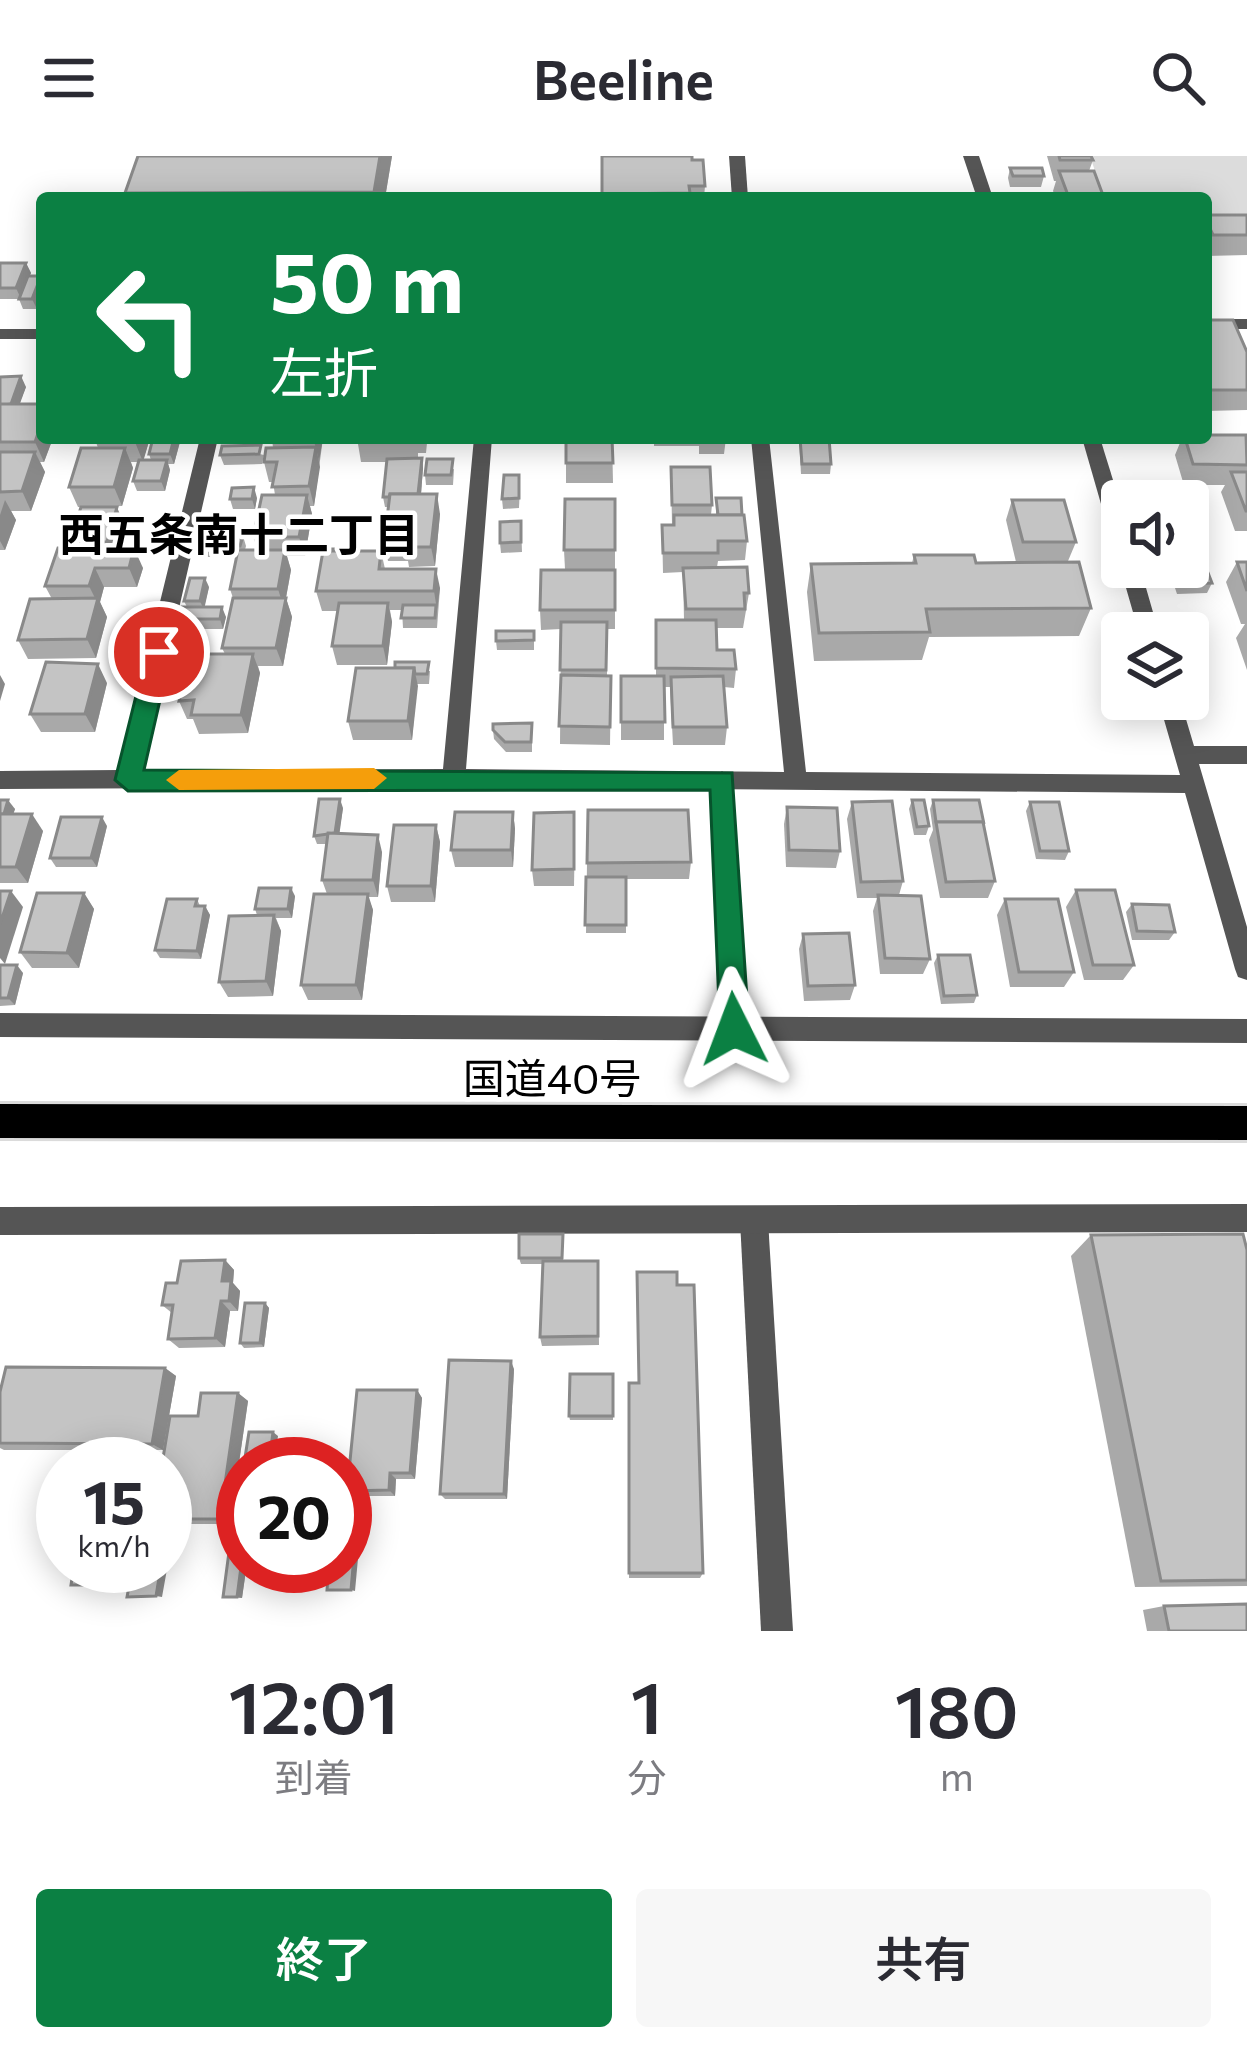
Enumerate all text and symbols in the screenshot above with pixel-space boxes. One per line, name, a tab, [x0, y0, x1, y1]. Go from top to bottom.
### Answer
icon: menu	[36, 45, 102, 111]
text: Beeline	[533, 45, 714, 111]
icon: search	[1145, 45, 1211, 111]
text: 50 m	[270, 228, 464, 330]
icon: left	[72, 240, 228, 396]
text: 左折	[270, 338, 378, 404]
map controls	[1101, 480, 1209, 720]
button: sound	[1101, 480, 1209, 588]
district label: 西五条南十二丁目	[59, 505, 419, 560]
pin	[108, 601, 210, 703]
button: layers	[1101, 612, 1209, 720]
icon: arrive	[126, 619, 192, 685]
position arrow	[671, 966, 797, 1092]
street label: 国道40号	[463, 1051, 641, 1103]
speed limit sign: 20	[216, 1437, 372, 1593]
text: 15	[83, 1463, 145, 1536]
text: km/h	[78, 1526, 150, 1563]
text: 12:01	[228, 1661, 399, 1749]
text: 1	[631, 1661, 663, 1749]
text: 180	[895, 1665, 1019, 1753]
text: m	[940, 1751, 974, 1799]
text: 到着	[275, 1752, 353, 1800]
text: 分	[627, 1752, 666, 1800]
button: 終了	[36, 1889, 612, 2027]
button: 共有	[636, 1889, 1211, 2027]

